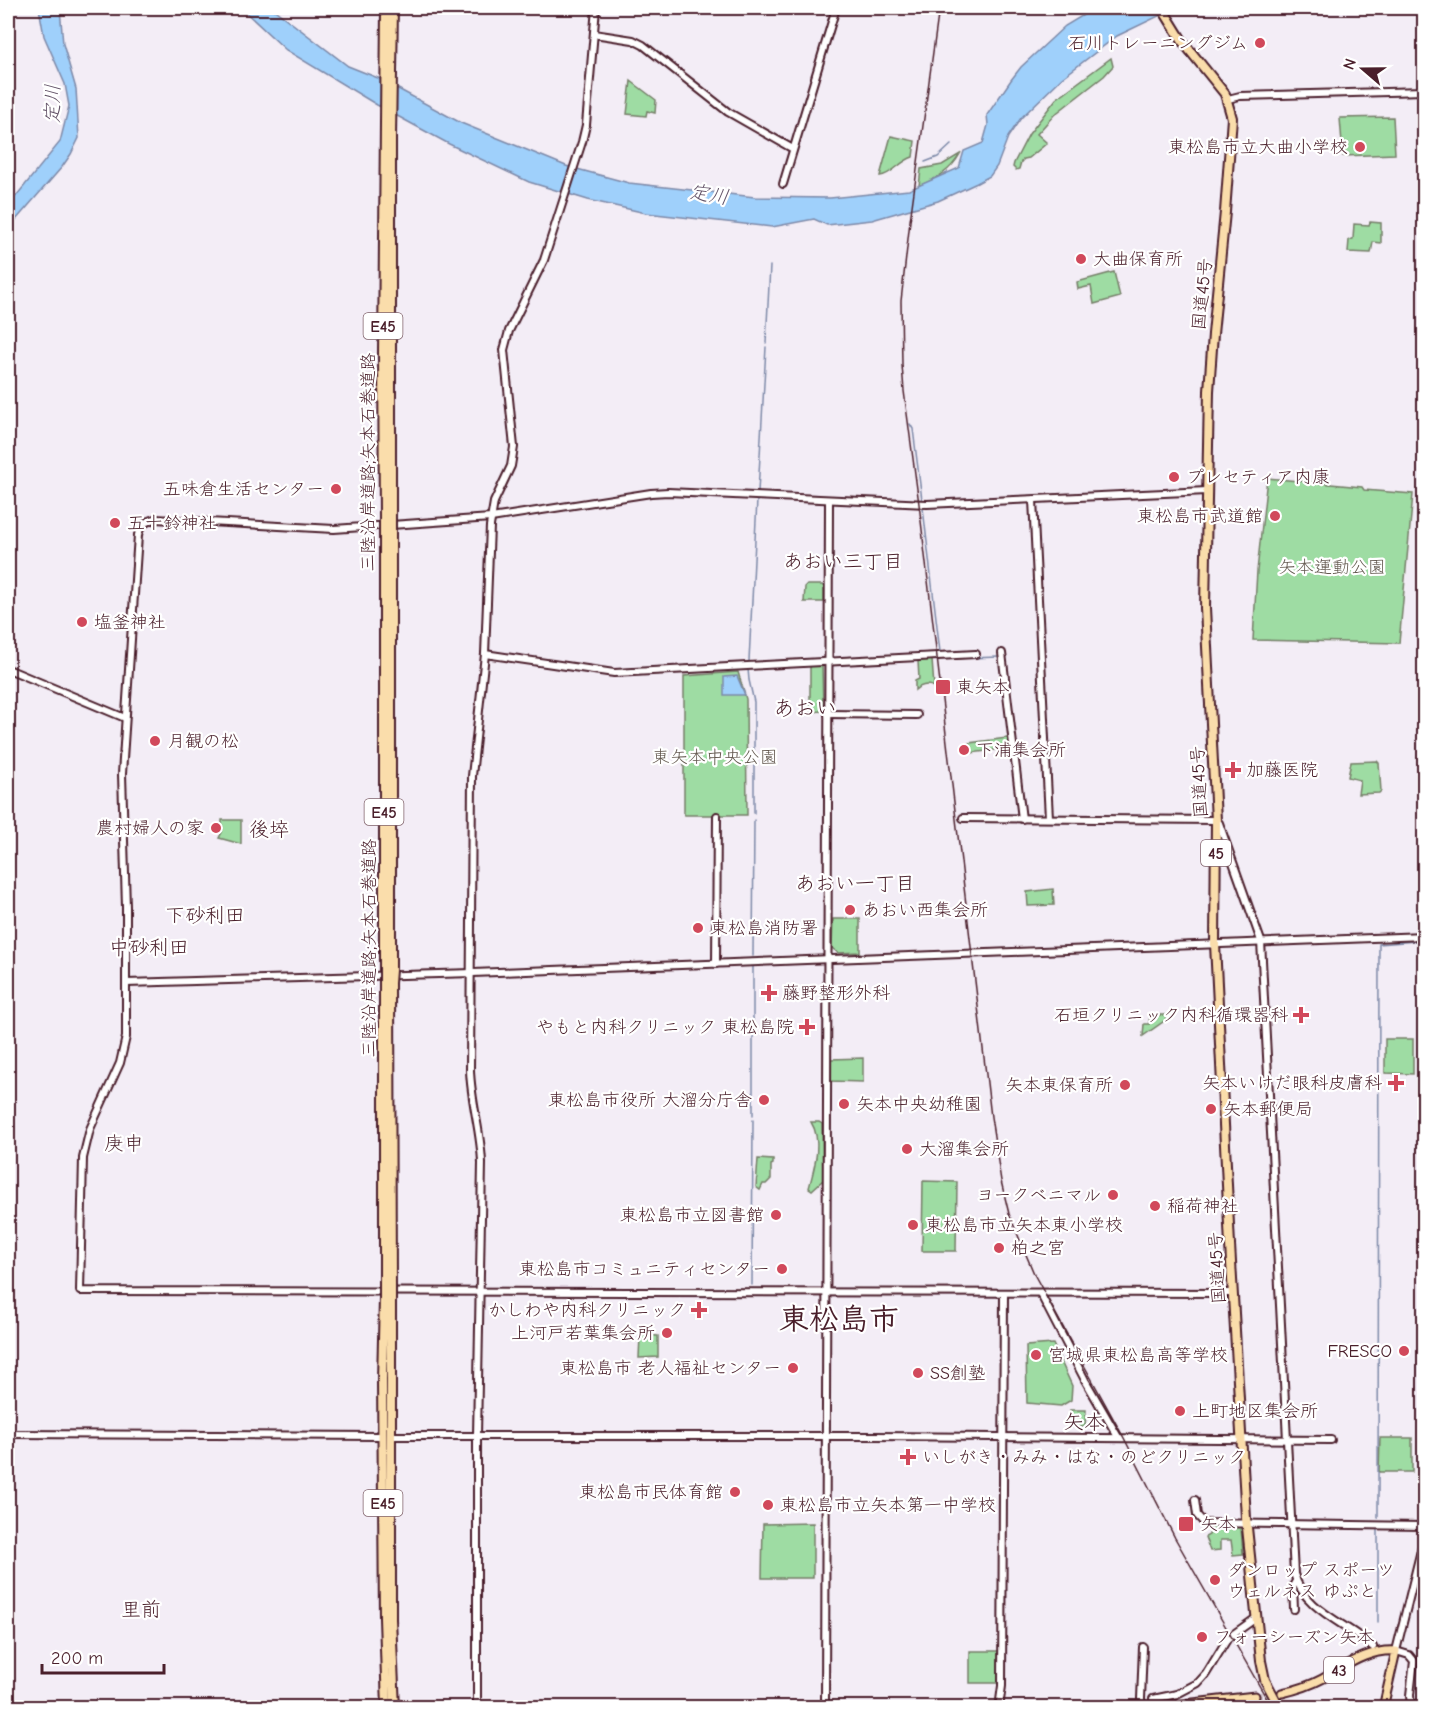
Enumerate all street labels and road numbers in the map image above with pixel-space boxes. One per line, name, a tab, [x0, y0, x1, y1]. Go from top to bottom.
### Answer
street label: 国道45号	[1188, 257, 1217, 331]
road number: E45	[364, 313, 403, 339]
street label: 三陸沿岸道路;矢本石巻道路	[358, 352, 379, 572]
street label: 国道45号	[1187, 745, 1212, 819]
road number: E45	[364, 799, 404, 825]
street label: 三陸沿岸道路;矢本石巻道路	[359, 838, 380, 1058]
road number: 45	[1201, 840, 1231, 866]
street label: 国道45号	[1205, 1231, 1230, 1305]
road number: E45	[364, 1490, 403, 1516]
road number: 43	[1324, 1657, 1354, 1683]

